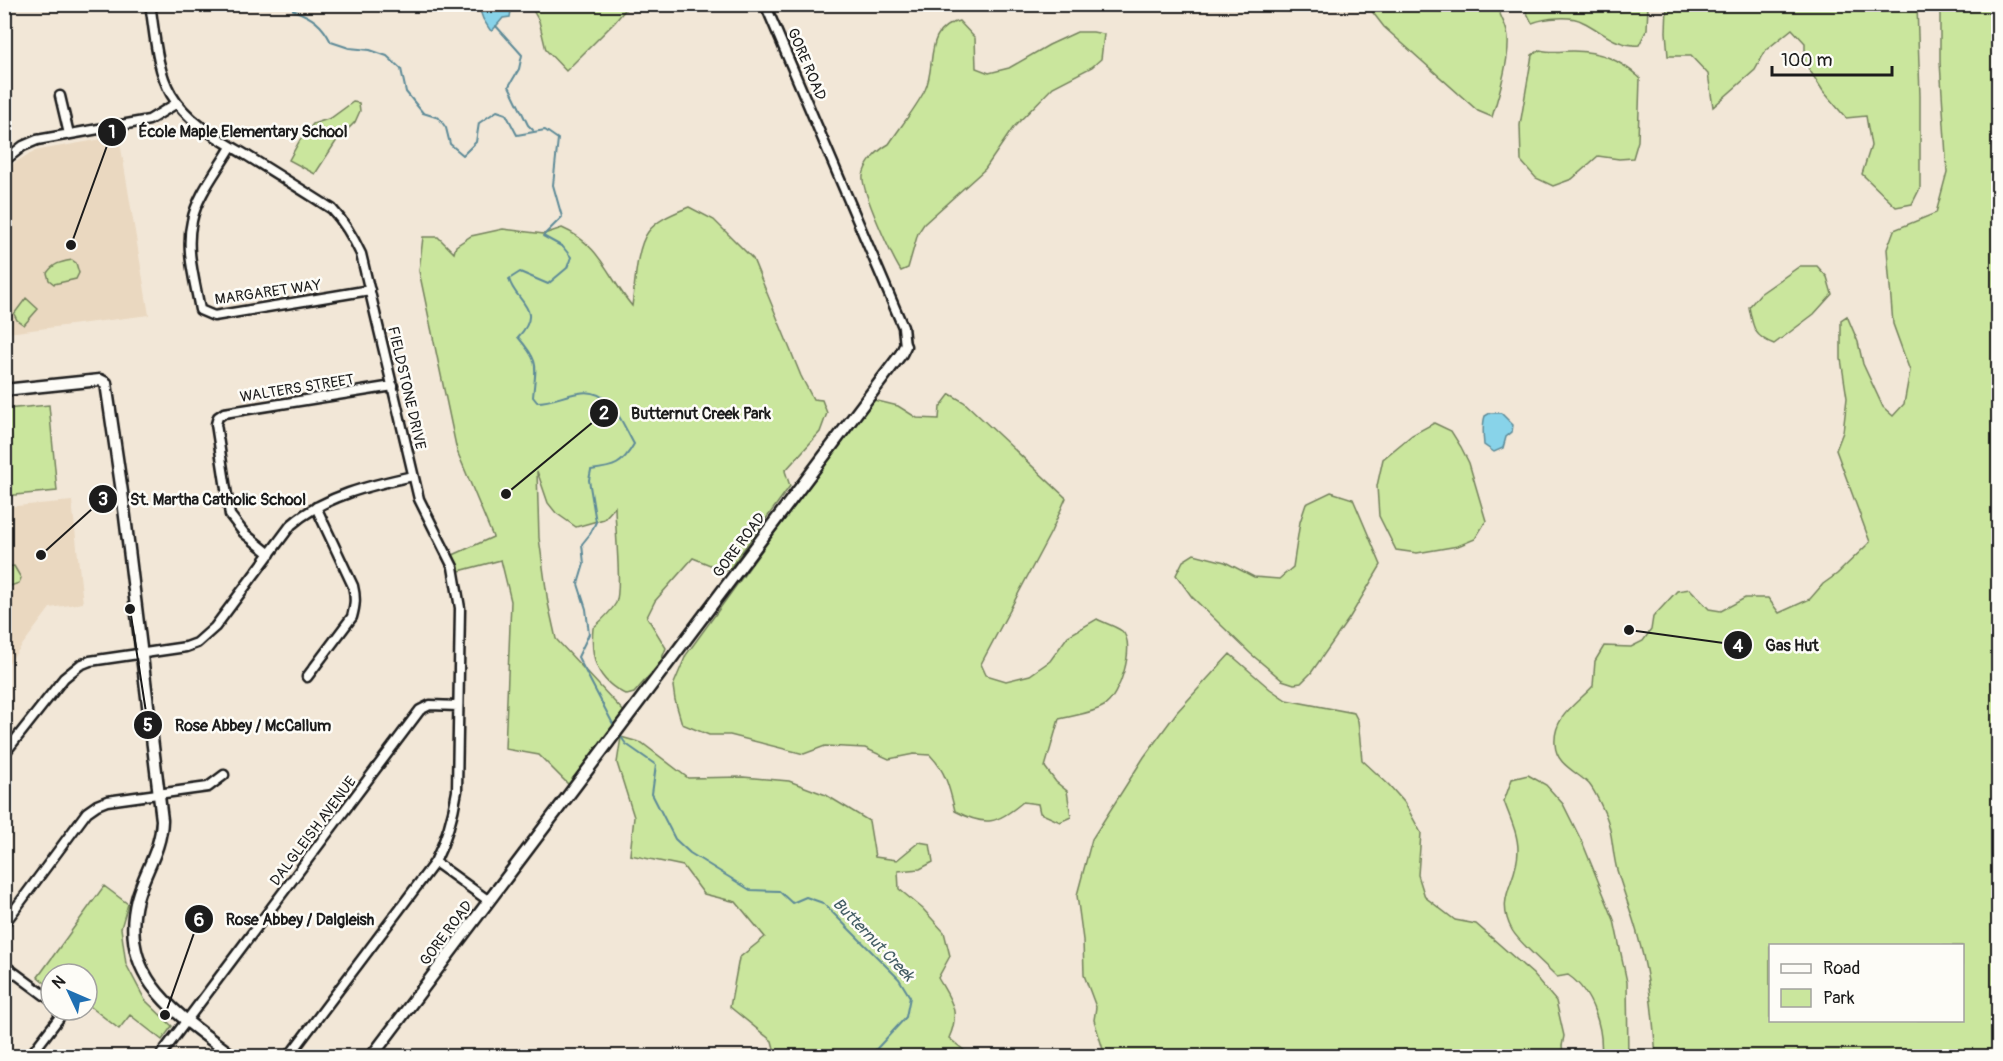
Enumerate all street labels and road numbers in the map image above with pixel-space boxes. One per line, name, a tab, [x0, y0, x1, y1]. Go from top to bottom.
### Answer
street label: GORE ROAD	[783, 25, 830, 103]
street label: MARGARET WAY	[214, 276, 323, 309]
street label: FIELDSTONE DRIVE	[383, 325, 430, 452]
street label: WALTERS STREET	[239, 370, 356, 407]
street label: GORE ROAD	[709, 509, 770, 582]
street label: DALGLEISH AVENUE	[266, 773, 361, 890]
street label: GORE ROAD	[416, 897, 477, 970]

